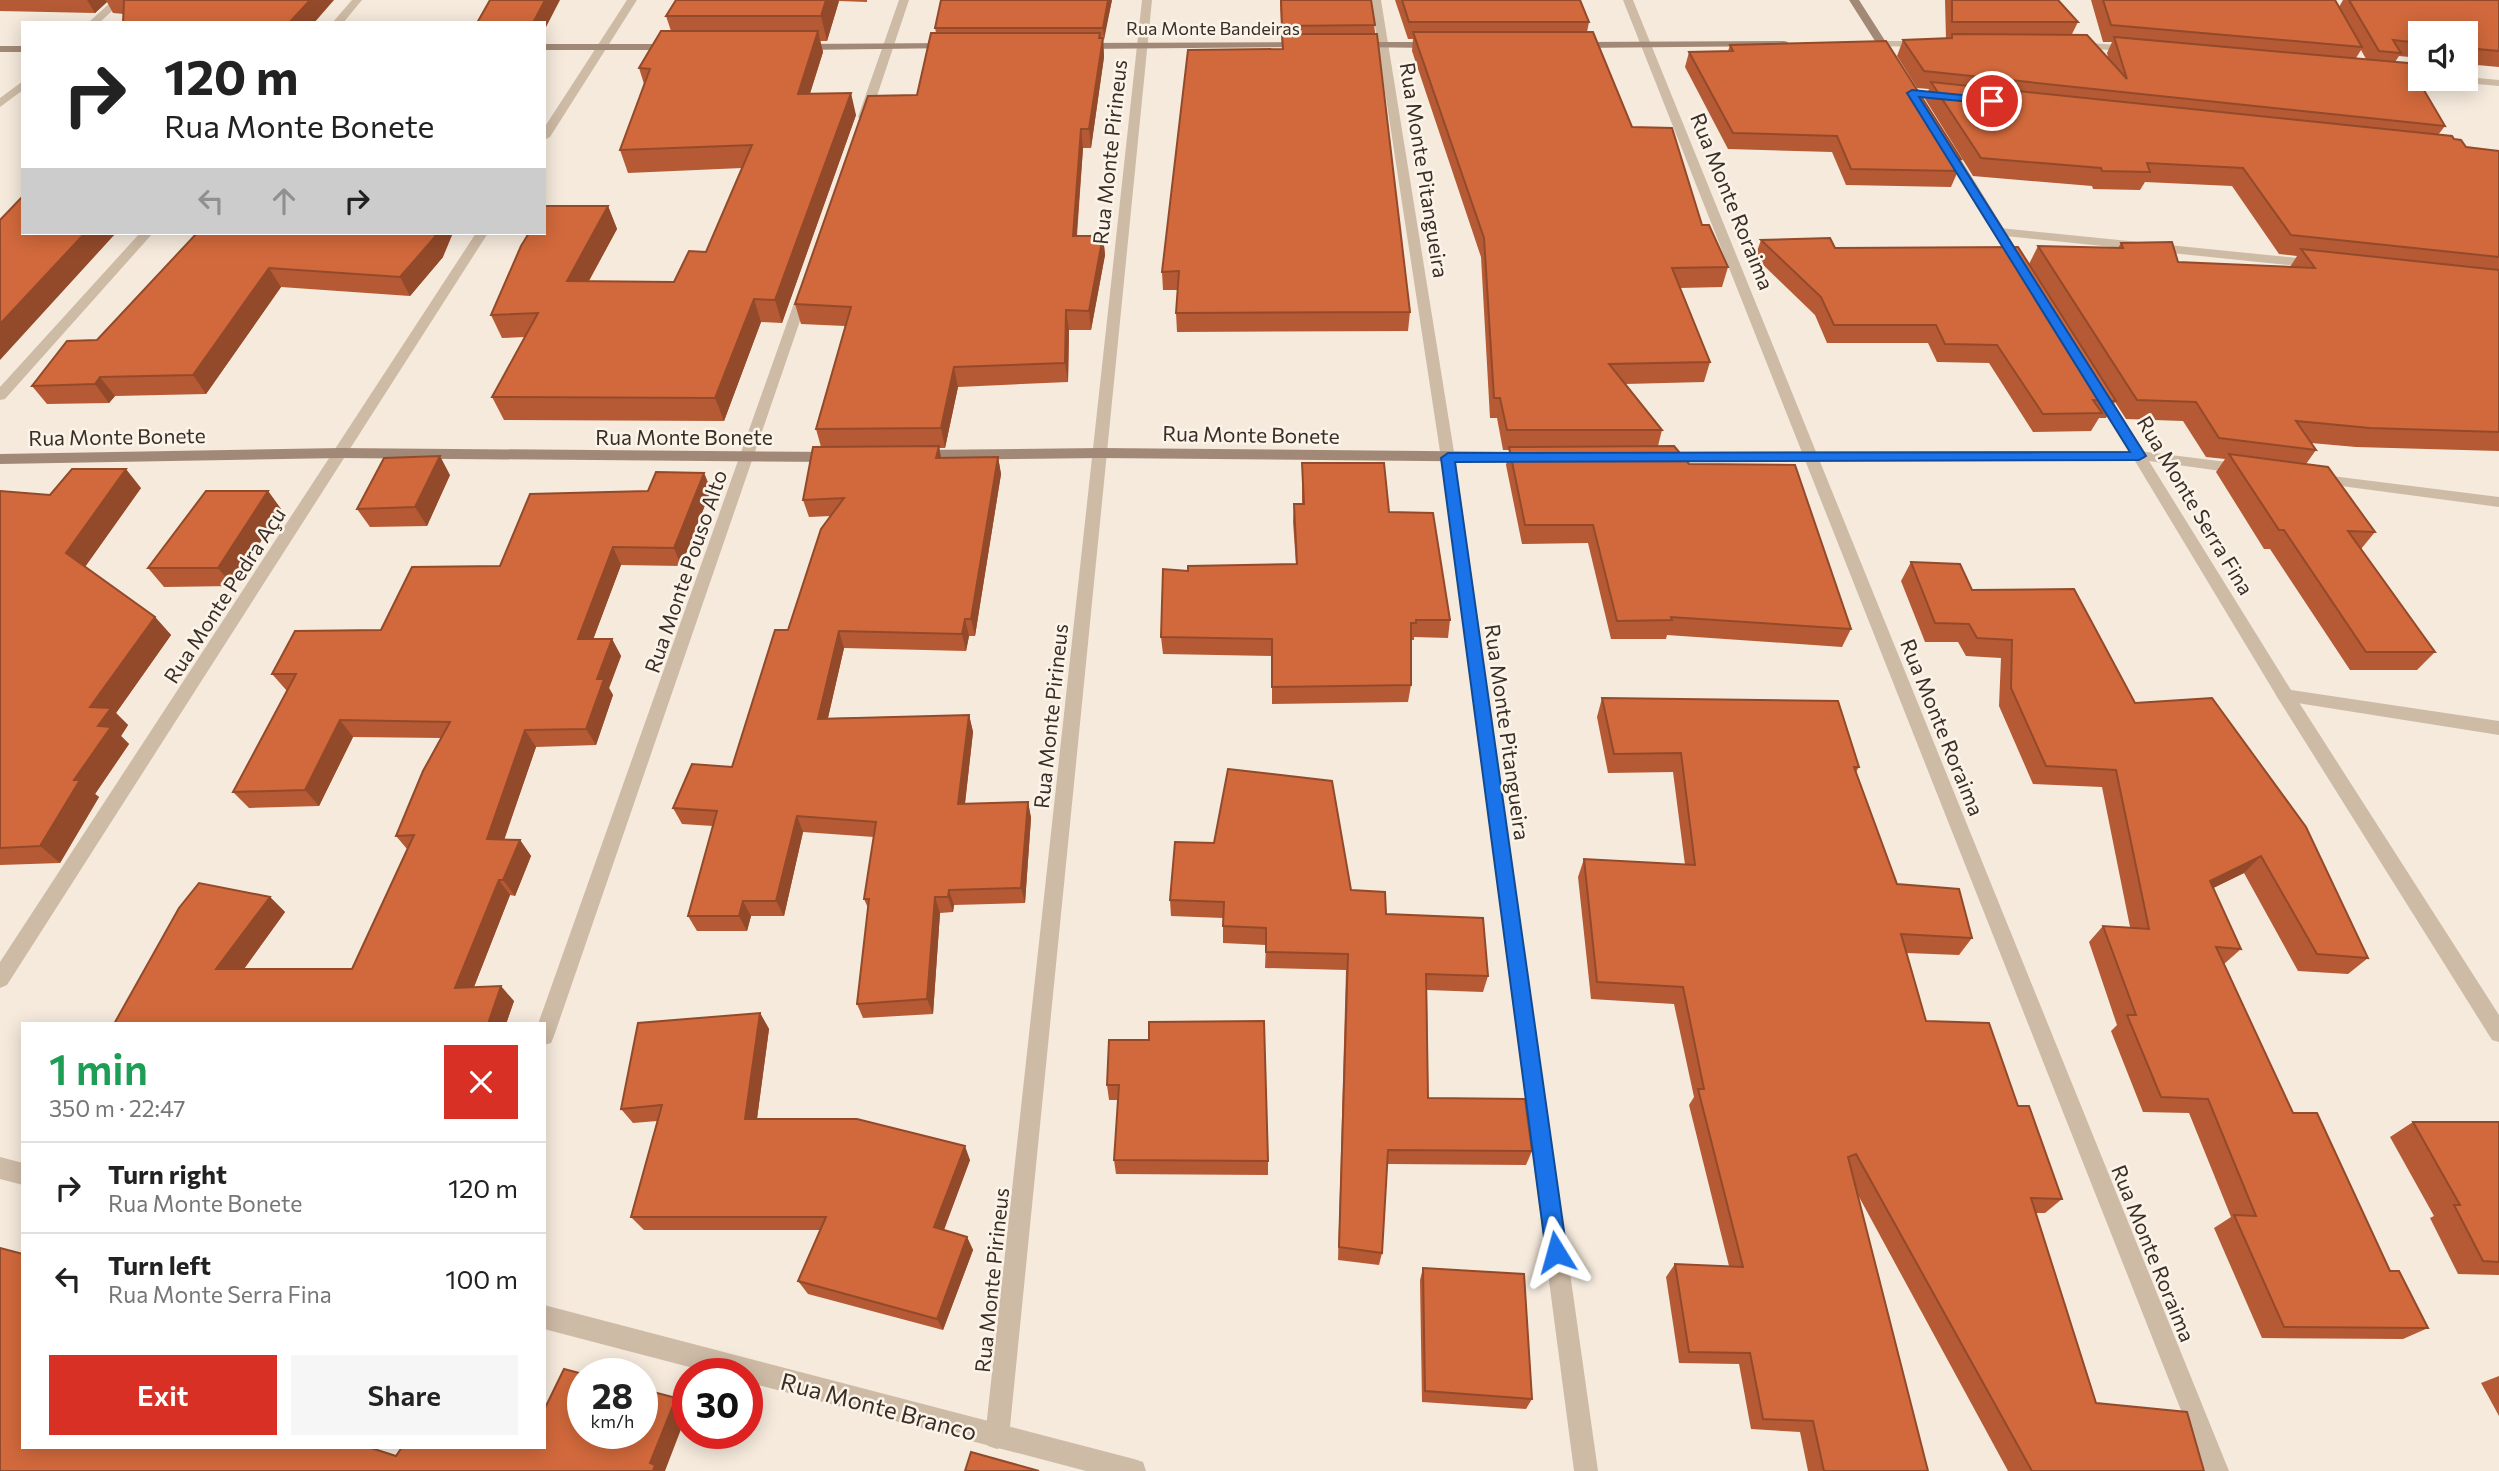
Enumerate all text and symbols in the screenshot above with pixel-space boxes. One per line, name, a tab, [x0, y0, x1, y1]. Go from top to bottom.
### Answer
street label: Rua Monte Bandeiras	[1126, 17, 1300, 39]
map controls	[2408, 21, 2478, 91]
button: sound	[2408, 21, 2478, 91]
text: 120 m	[164, 45, 298, 105]
icon: right	[49, 49, 140, 140]
street label: Rua Monte Pirineus	[1087, 58, 1131, 246]
street label: Rua Monte Pitangueira	[1396, 60, 1454, 280]
pin	[1962, 71, 2022, 131]
icon: arrive	[1973, 82, 2011, 120]
text: Rua Monte Bonete	[164, 105, 434, 145]
street label: Rua Monte Roraima	[1686, 109, 1780, 293]
icon: left	[192, 182, 230, 220]
icon: ahead	[265, 182, 303, 220]
icon: right	[338, 182, 376, 220]
street label: Rua Monte Serra Fina	[2133, 411, 2259, 599]
street label: Rua Monte Bonete	[1162, 420, 1340, 448]
street label: Rua Monte Bonete	[28, 422, 206, 450]
street label: Rua Monte Bonete	[595, 424, 773, 449]
street label: Rua Monte Pouso Alto	[639, 466, 731, 676]
street label: Rua Monte Pedra Açu	[158, 503, 290, 687]
street label: Rua Monte Pirineus	[1028, 622, 1072, 810]
street label: Rua Monte Pitangueira	[1480, 622, 1536, 842]
street label: Rua Monte Roraima	[1896, 635, 1990, 819]
text: 1 min	[49, 1042, 148, 1094]
button: close	[444, 1045, 518, 1119]
text: 350 m · 22:47	[49, 1094, 185, 1122]
text: Turn right	[108, 1158, 227, 1189]
street label: Rua Monte Roraima	[2107, 1161, 2201, 1345]
icon: right	[49, 1169, 87, 1207]
text: 120 m	[448, 1172, 518, 1203]
street label: Rua Monte Pirineus	[969, 1186, 1013, 1374]
text: Rua Monte Bonete	[108, 1189, 302, 1217]
position arrow	[1519, 1215, 1593, 1289]
text: Turn left	[108, 1249, 211, 1280]
icon: left	[49, 1260, 87, 1298]
text: 100 m	[445, 1263, 518, 1294]
text: Rua Monte Serra Fina	[108, 1280, 332, 1308]
button: Exit	[49, 1355, 277, 1435]
button: Share	[291, 1355, 518, 1435]
speed limit sign: 30	[672, 1358, 763, 1449]
street label: Rua Monte Branco	[778, 1366, 980, 1446]
text: 28	[592, 1373, 633, 1416]
text: km/h	[591, 1410, 634, 1432]

